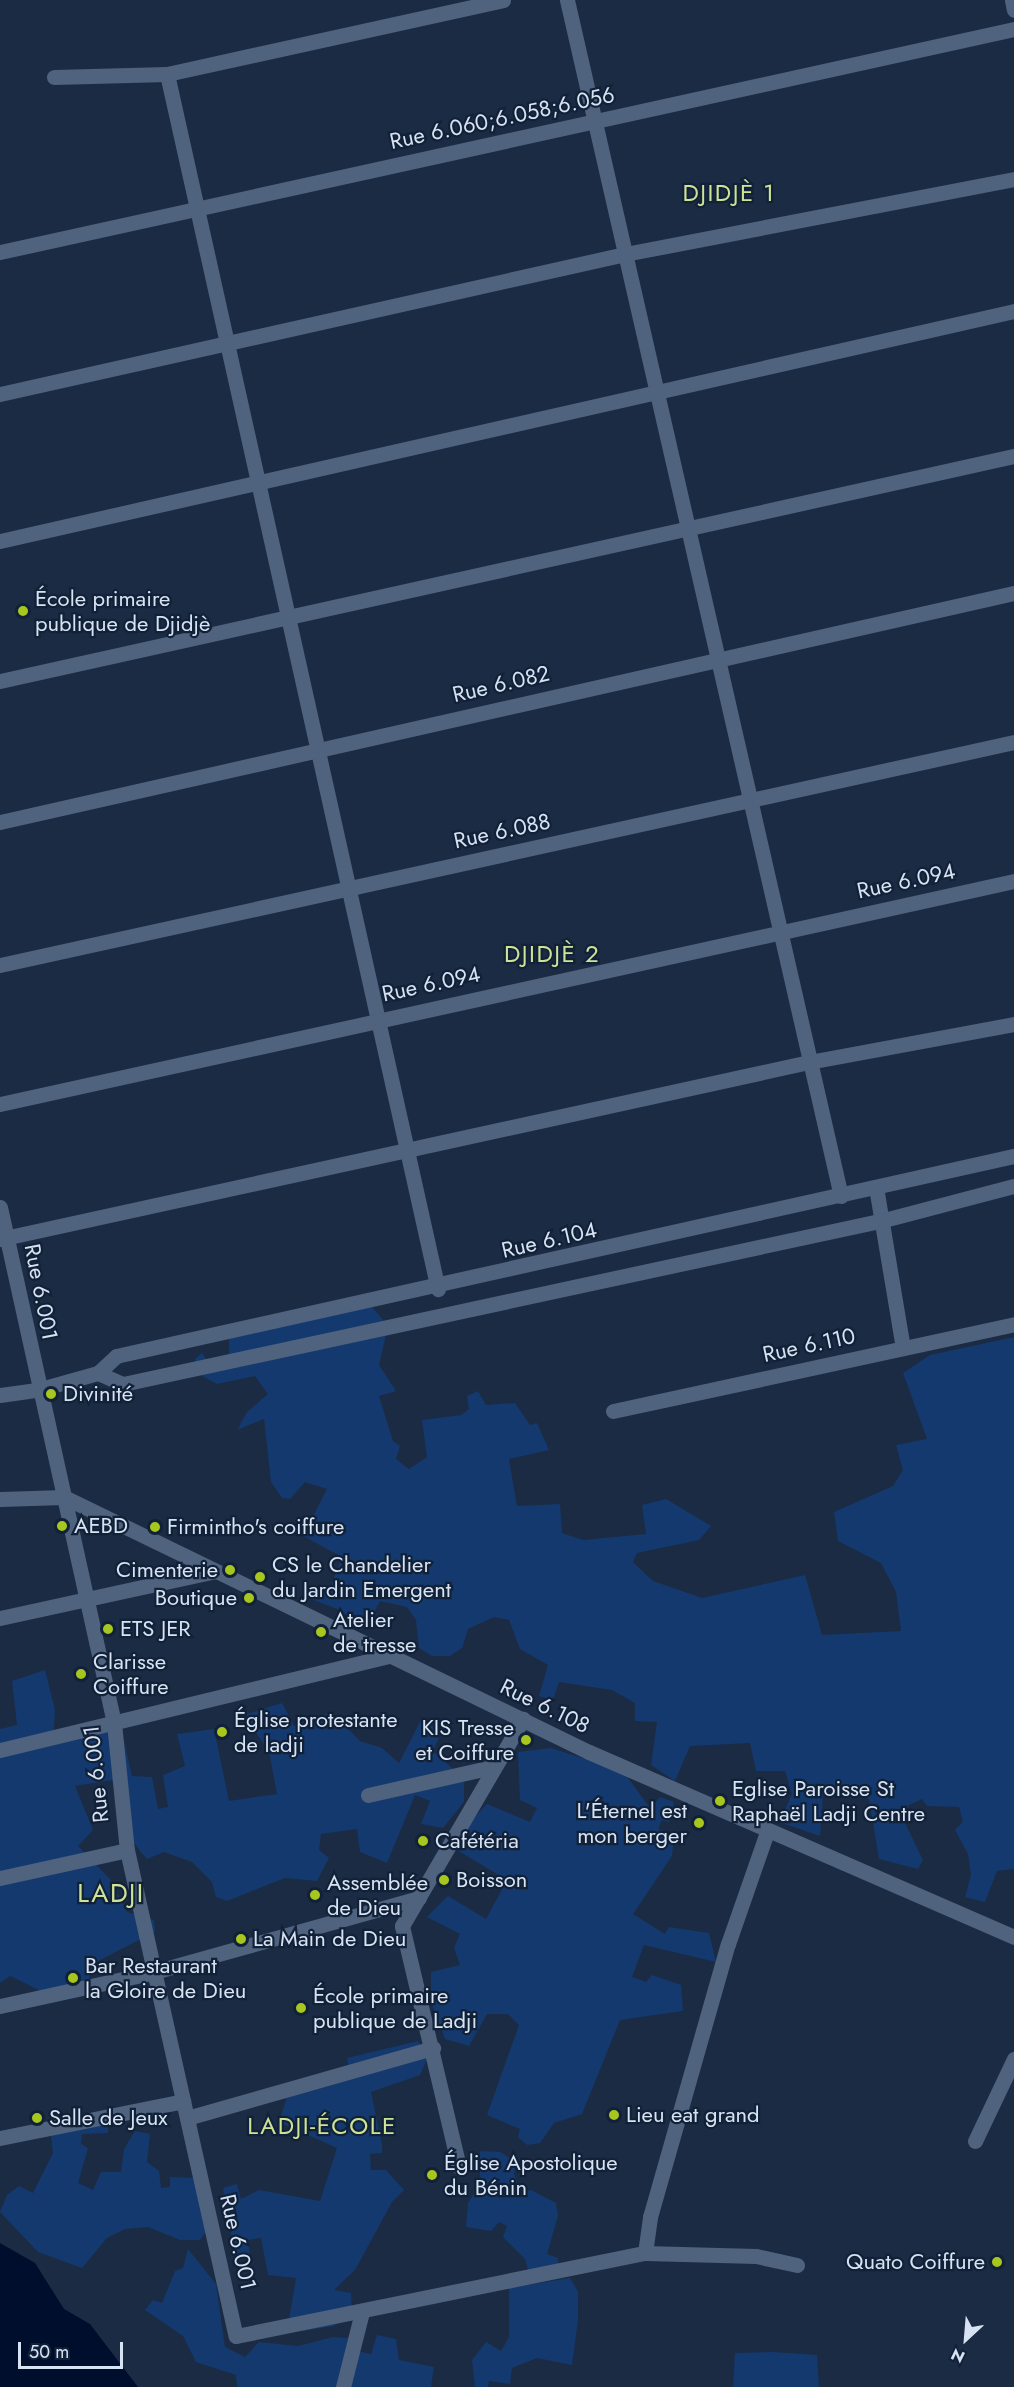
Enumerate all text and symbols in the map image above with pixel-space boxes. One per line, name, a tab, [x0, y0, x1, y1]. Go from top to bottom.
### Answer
street label: Rue 6.060;6.058;6.056	[387, 81, 617, 155]
district label: DJIDJÈ 1	[682, 179, 776, 207]
place label: École primaire publique de Djidjè	[35, 585, 210, 636]
marker: École primaire publique de Djidjè	[16, 604, 30, 618]
street label: Rue 6.082	[450, 660, 552, 708]
street label: Rue 6.088	[451, 808, 553, 854]
street label: Rue 6.094	[854, 858, 958, 904]
district label: DJIDJÈ 2	[504, 940, 600, 968]
street label: Rue 6.094	[379, 961, 483, 1007]
street label: Rue 6.104	[499, 1216, 599, 1264]
street label: Rue 6.001	[19, 1242, 63, 1342]
street label: Rue 6.110	[760, 1322, 858, 1368]
place label: Divinité	[63, 1381, 133, 1407]
marker: Divinité	[44, 1387, 58, 1401]
place label: AEBD	[74, 1513, 128, 1539]
place label: Firmintho's coiffure	[167, 1514, 344, 1540]
marker: AEBD	[55, 1519, 69, 1533]
marker: Firmintho's coiffure	[148, 1520, 162, 1534]
place label: CS le Chandelier du Jardin Emergent	[272, 1551, 451, 1603]
place label: Cimenterie	[116, 1557, 218, 1583]
marker: Cimenterie	[223, 1563, 237, 1577]
marker: CS le Chandelier du Jardin Emergent	[253, 1570, 267, 1584]
place label: Boutique	[155, 1585, 237, 1611]
marker: Boutique	[242, 1591, 256, 1605]
place label: Atelier de tresse	[333, 1606, 416, 1658]
place label: ETS JER	[120, 1616, 191, 1642]
marker: ETS JER	[101, 1622, 115, 1636]
marker: Atelier de tresse	[314, 1625, 328, 1639]
place label: Clarisse Coiffure	[93, 1648, 168, 1700]
marker: Clarisse Coiffure	[74, 1667, 88, 1681]
street label: Rue 6.108	[496, 1673, 594, 1739]
place label: Église protestante de ladji	[234, 1706, 397, 1758]
place label: KIS Tresse et Coiffure	[415, 1714, 514, 1766]
street label: Rue 6.001	[78, 1724, 114, 1824]
marker: Église protestante de ladji	[215, 1725, 229, 1739]
marker: KIS Tresse et Coiffure	[519, 1733, 533, 1747]
place label: Eglise Paroisse St Raphaël Ladji Centre	[732, 1775, 925, 1826]
marker: Eglise Paroisse St Raphaël Ladji Centre	[713, 1794, 727, 1808]
place label: L'Éternel est mon berger	[577, 1797, 687, 1849]
marker: L'Éternel est mon berger	[692, 1816, 706, 1830]
place label: Cafétéria	[435, 1828, 519, 1854]
marker: Cafétéria	[416, 1834, 430, 1848]
place label: Boisson	[456, 1867, 527, 1893]
place label: Assemblée de Dieu	[327, 1869, 428, 1921]
marker: Boisson	[437, 1873, 451, 1887]
district label: LADJI	[77, 1878, 145, 1910]
marker: Assemblée de Dieu	[308, 1888, 322, 1902]
place label: La Main de Dieu	[253, 1926, 406, 1952]
marker: La Main de Dieu	[234, 1932, 248, 1946]
place label: Bar Restaurant la Gloire de Dieu	[85, 1952, 246, 2004]
marker: Bar Restaurant la Gloire de Dieu	[66, 1971, 80, 1985]
place label: École primaire publique de Ladji	[313, 1982, 477, 2034]
marker: École primaire publique de Ladji	[294, 2001, 308, 2015]
place label: Lieu eat grand	[626, 2102, 760, 2128]
place label: Salle de Jeux	[49, 2105, 168, 2131]
marker: Lieu eat grand	[607, 2108, 621, 2122]
marker: Salle de Jeux	[30, 2111, 44, 2125]
district label: LADJI-ÉCOLE	[247, 2112, 397, 2140]
place label: Église Apostolique du Bénin	[444, 2149, 618, 2200]
marker: Église Apostolique du Bénin	[425, 2168, 439, 2182]
street label: Rue 6.001	[214, 2192, 262, 2292]
place label: Quato Coiffure	[846, 2249, 985, 2275]
marker: Quato Coiffure	[990, 2255, 1004, 2269]
north arrow	[936, 2309, 996, 2369]
scale bar	[21, 2330, 126, 2368]
text: 50 m	[29, 2339, 69, 2365]
text: N	[947, 2343, 969, 2369]

